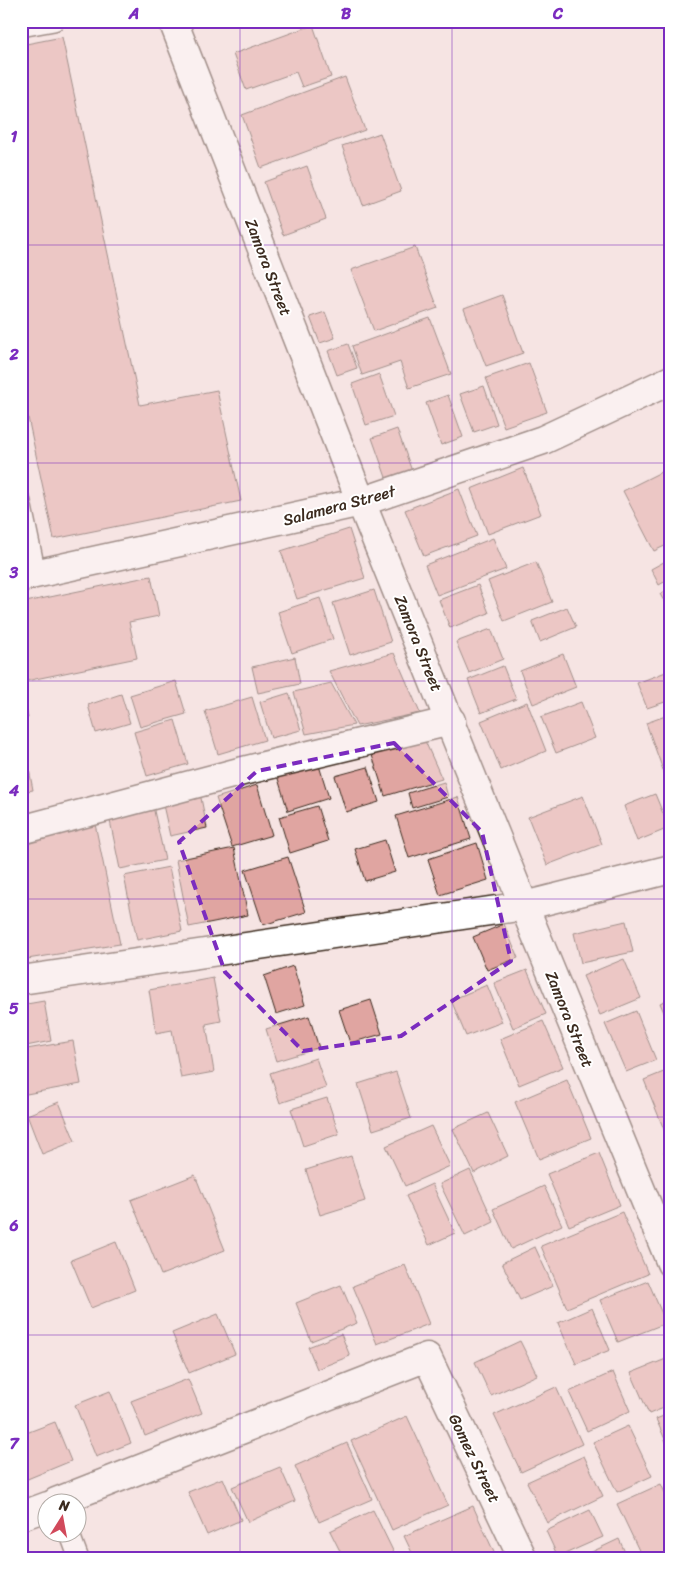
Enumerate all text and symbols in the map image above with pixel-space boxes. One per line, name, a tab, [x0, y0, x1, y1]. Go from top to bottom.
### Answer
text: A	[128, 0, 139, 28]
text: B	[341, 0, 352, 28]
text: C	[552, 0, 564, 28]
text: 1	[11, 122, 18, 151]
street label: Zamora Street	[237, 214, 300, 320]
text: 2	[8, 340, 19, 369]
street label: Salamera Street	[280, 476, 399, 534]
text: 3	[9, 558, 19, 587]
street label: Zamora Street	[386, 590, 451, 696]
text: 4	[8, 776, 19, 805]
street label: Zamora Street	[537, 966, 602, 1072]
text: 5	[9, 994, 19, 1023]
text: 6	[8, 1211, 19, 1240]
street label: Gomez Street	[440, 1409, 509, 1508]
text: 7	[9, 1429, 20, 1458]
north arrow	[38, 1492, 88, 1542]
text: N	[56, 1492, 72, 1519]

